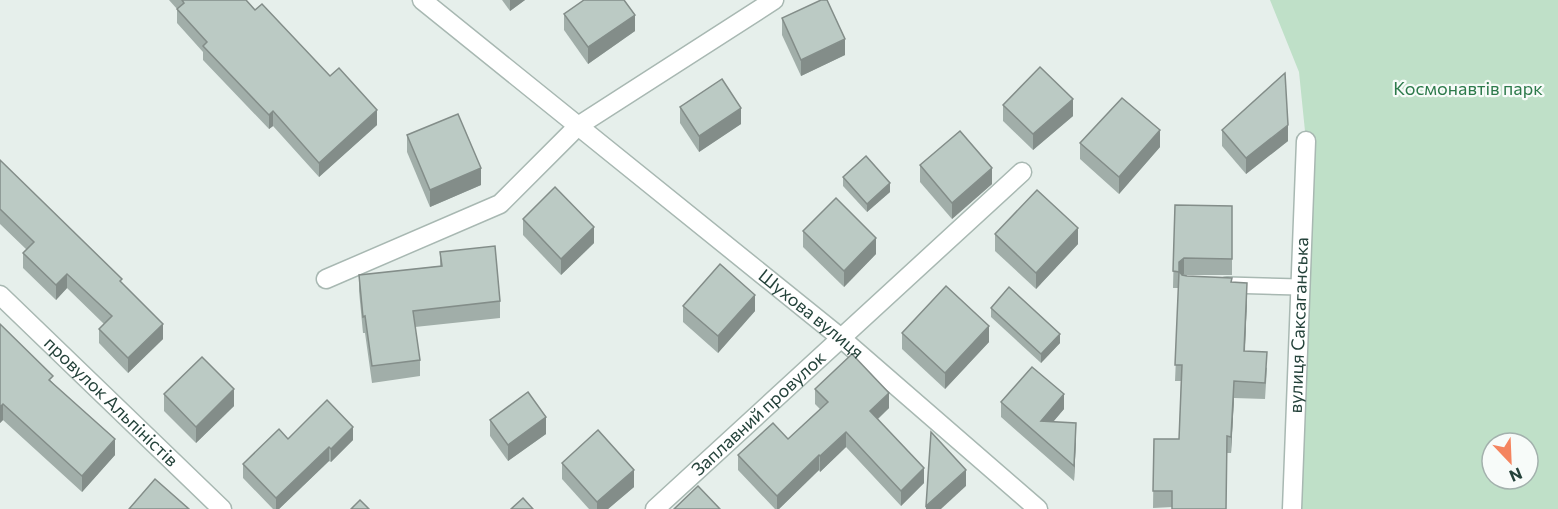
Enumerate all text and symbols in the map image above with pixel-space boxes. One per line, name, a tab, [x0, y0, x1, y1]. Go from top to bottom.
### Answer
park label: Космонавтів парк	[1393, 77, 1543, 99]
street label: вулиця Саксаганська	[1284, 237, 1312, 414]
street label: Шухова вулиця	[755, 264, 869, 363]
street label: провулок Альпіністів	[40, 332, 183, 471]
street label: Заплавний провулок	[687, 346, 830, 480]
north arrow	[1480, 431, 1540, 491]
text: N	[1507, 464, 1525, 486]

